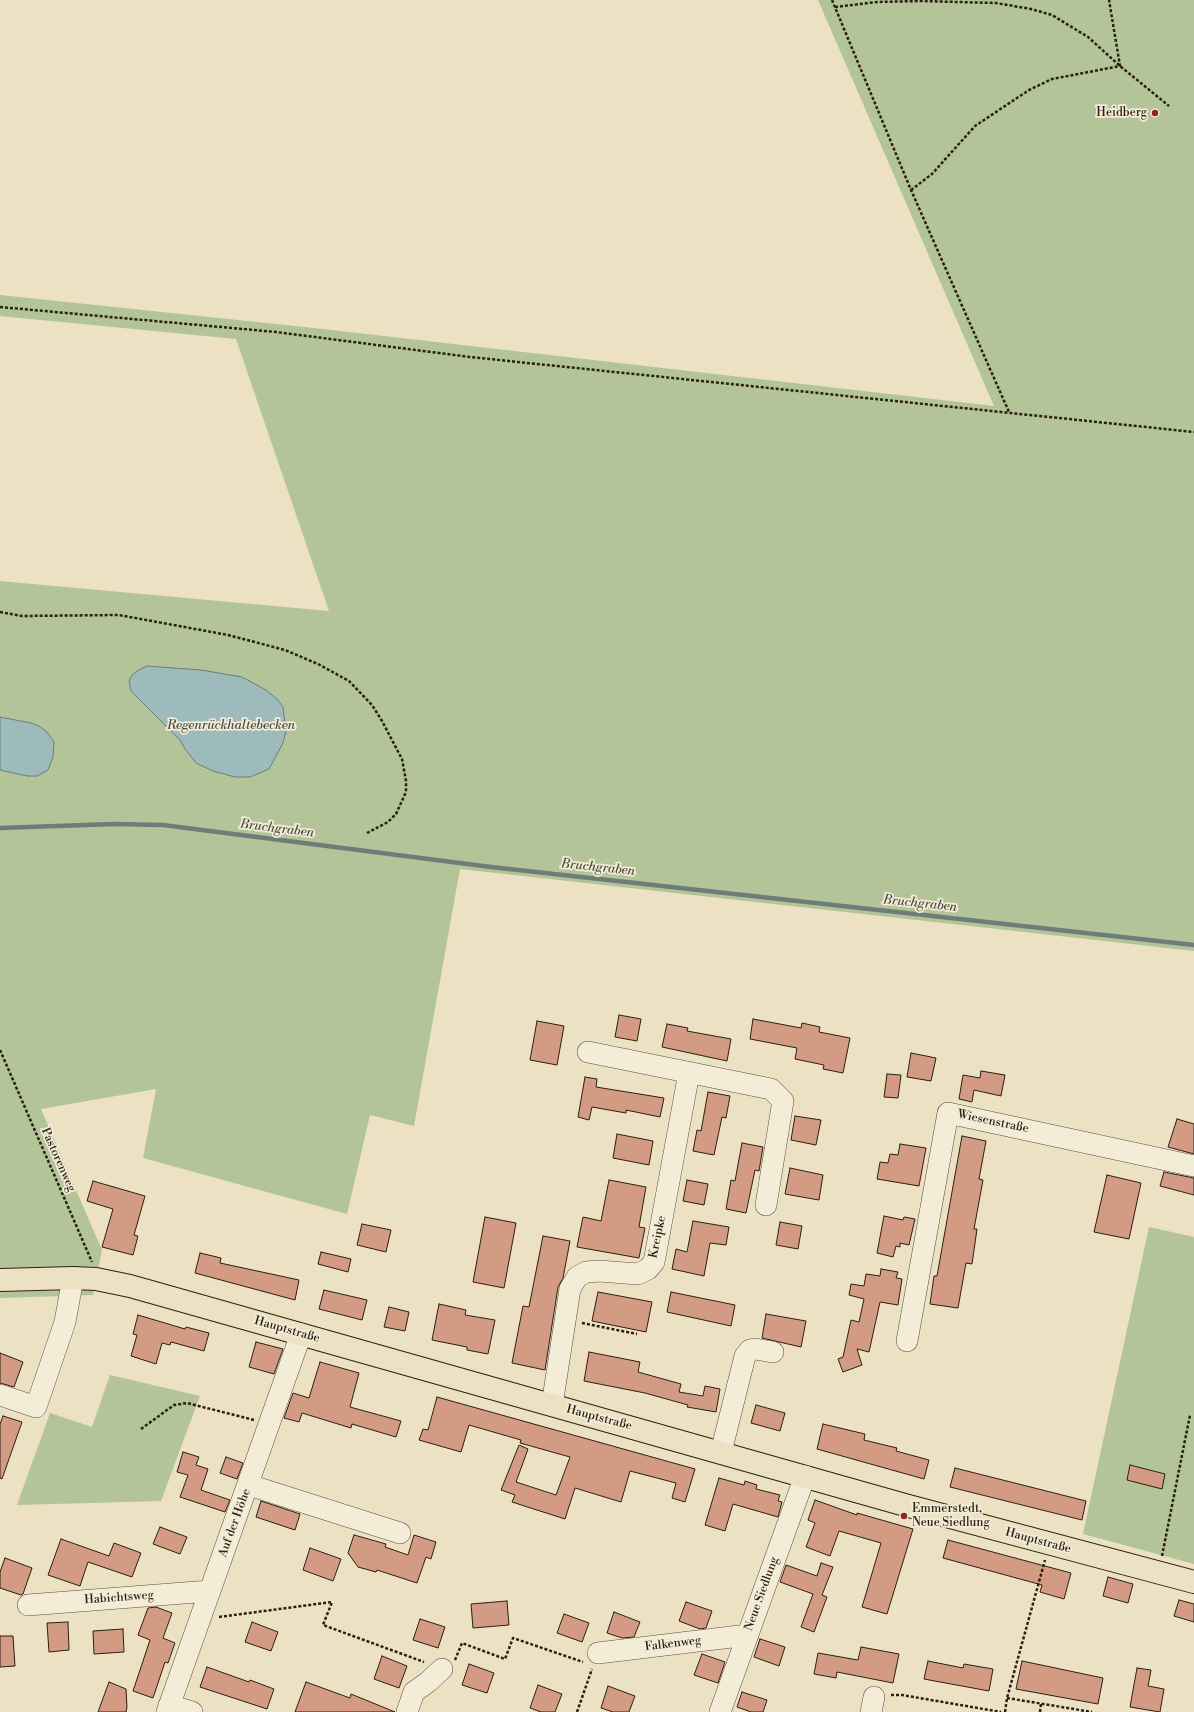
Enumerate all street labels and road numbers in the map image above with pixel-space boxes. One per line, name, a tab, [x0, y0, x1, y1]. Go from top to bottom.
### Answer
street label: Wiesenstraße	[956, 1107, 1030, 1137]
street label: Pastorenweg	[37, 1126, 79, 1194]
street label: Kreipke	[646, 1214, 670, 1260]
street label: Hauptstraße	[253, 1314, 321, 1346]
street label: Hauptstraße	[565, 1402, 633, 1434]
street label: Auf der Höhe	[216, 1487, 254, 1559]
street label: Hauptstraße	[1004, 1525, 1072, 1557]
street label: Neue Siedlung	[742, 1555, 782, 1633]
street label: Habichtsweg	[84, 1588, 154, 1608]
street label: Falkenweg	[644, 1633, 702, 1655]

